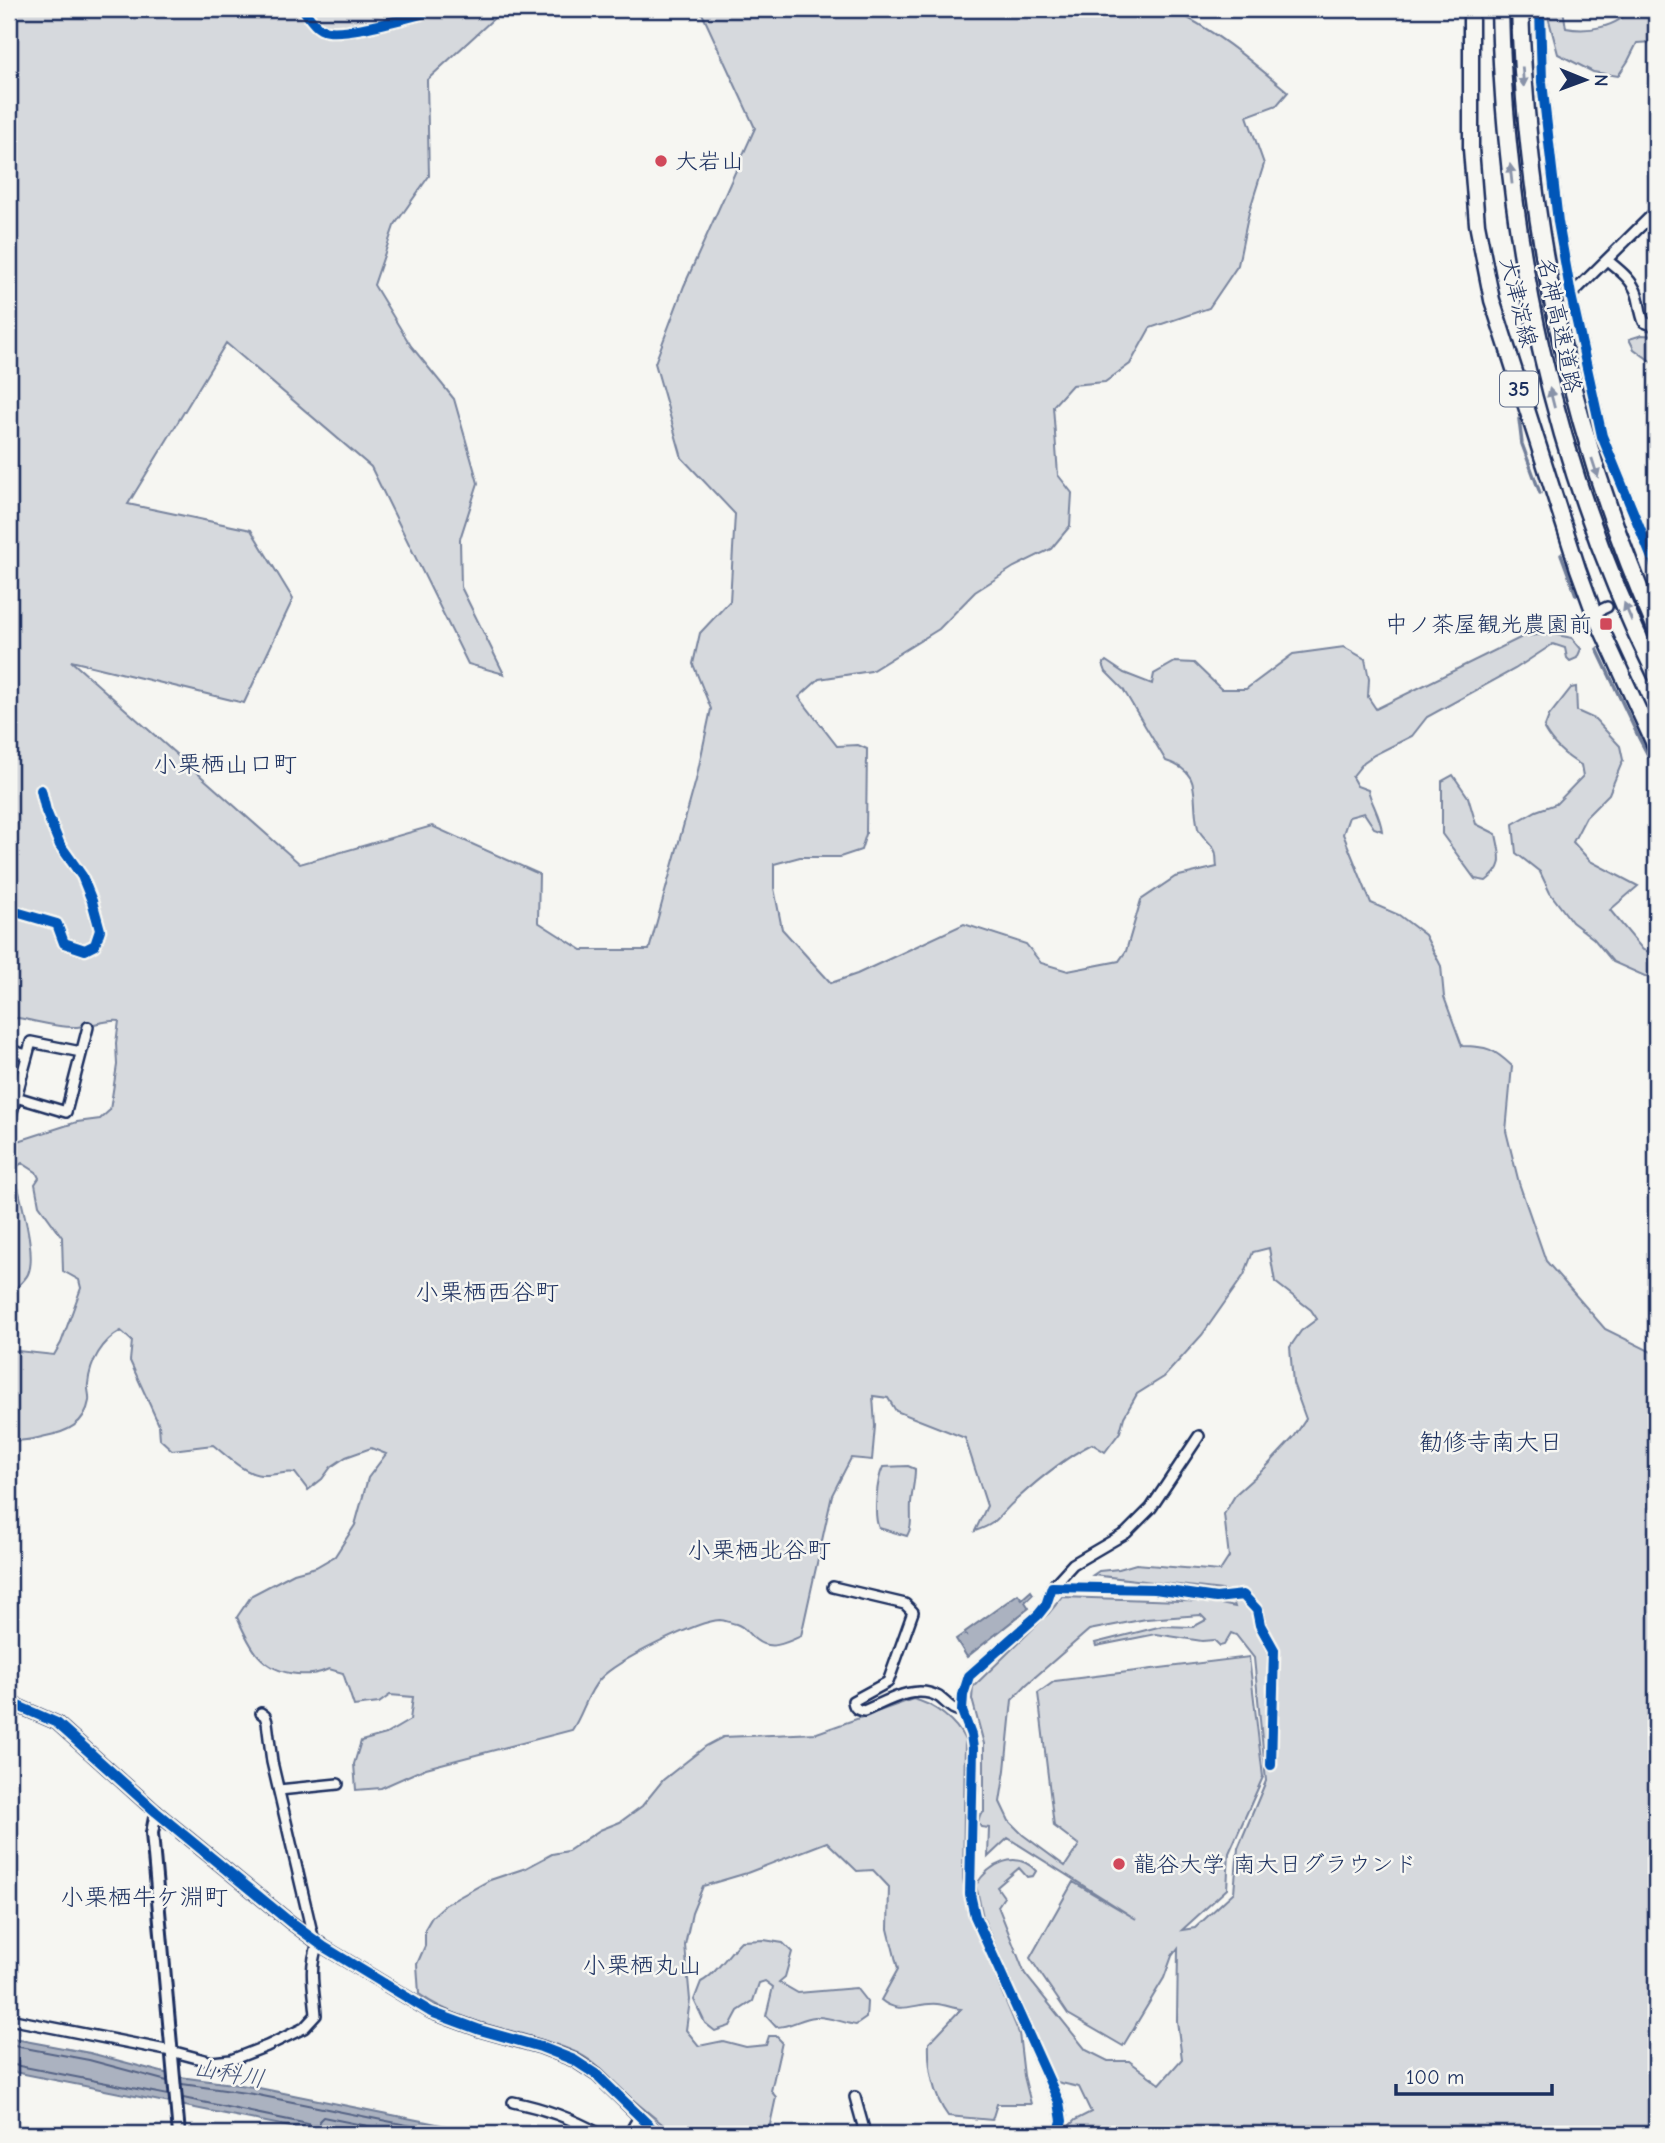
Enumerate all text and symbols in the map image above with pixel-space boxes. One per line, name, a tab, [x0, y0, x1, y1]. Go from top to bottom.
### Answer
north arrow	[1550, 46, 1620, 116]
one-way arrow	[1518, 66, 1529, 88]
text: N	[1590, 74, 1612, 87]
place label: 大岩山	[675, 148, 744, 175]
marker: 大岩山	[653, 153, 669, 169]
one-way arrow	[1505, 163, 1516, 185]
street label: 大津淀線	[1494, 254, 1543, 350]
street label: 名神高速道路	[1532, 255, 1587, 395]
road number: 35	[1500, 372, 1538, 406]
one-way arrow	[1546, 386, 1557, 408]
one-way arrow	[1590, 458, 1601, 479]
one-way arrow	[1622, 602, 1634, 622]
place label: 中ノ茶屋観光農園前	[1385, 611, 1592, 638]
marker: 中ノ茶屋観光農園前	[1598, 616, 1614, 632]
district label: 小栗栖山口町	[153, 750, 297, 778]
district label: 小栗栖西谷町	[415, 1278, 559, 1306]
district label: 勧修寺南大日	[1419, 1428, 1563, 1456]
district label: 小栗栖北谷町	[687, 1536, 831, 1564]
place label: 龍谷大学 南大日グラウンド	[1133, 1851, 1417, 1878]
marker: 龍谷大学 南大日グラウンド	[1111, 1856, 1127, 1872]
district label: 小栗栖牛ケ淵町	[60, 1883, 228, 1911]
district label: 小栗栖丸山	[582, 1951, 702, 1979]
scale bar	[1396, 2052, 1551, 2096]
water label: 山科川	[191, 2053, 267, 2093]
text: 100 m	[1406, 2065, 1464, 2089]

